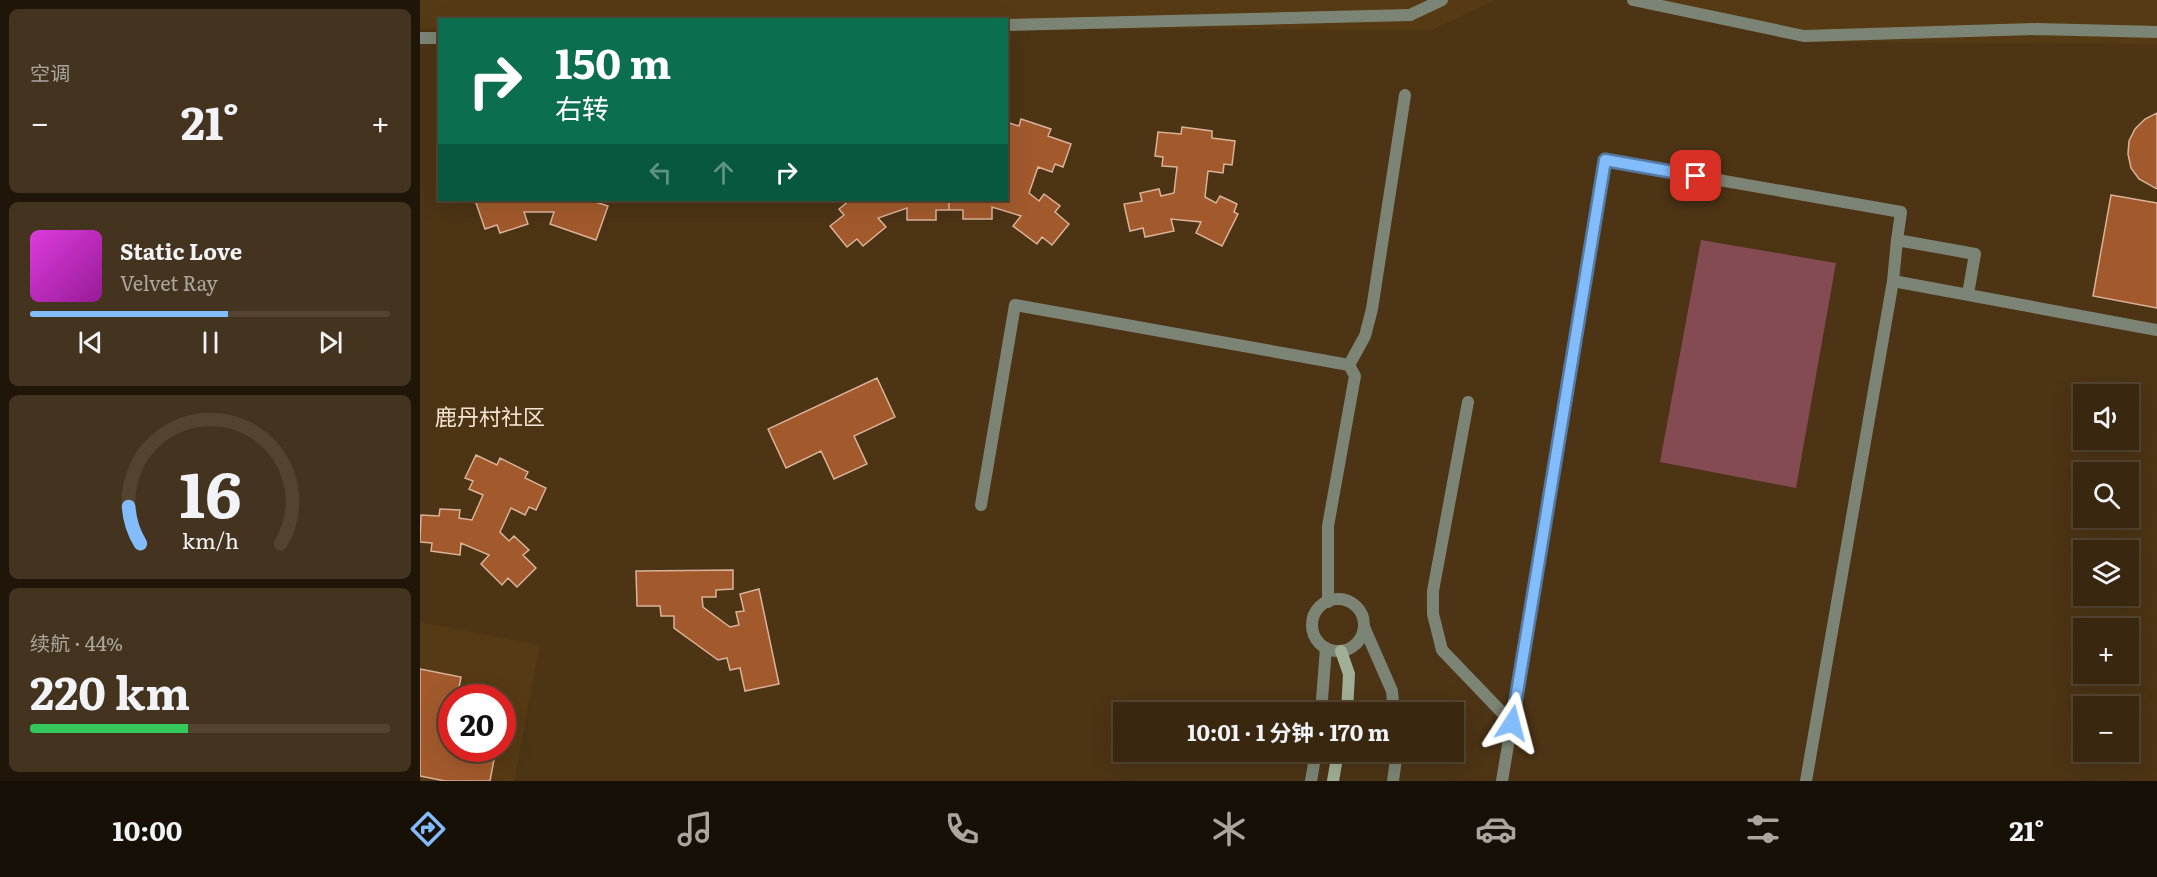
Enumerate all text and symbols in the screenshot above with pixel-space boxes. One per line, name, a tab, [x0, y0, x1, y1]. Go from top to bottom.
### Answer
text: 150 m	[555, 30, 671, 92]
icon: right	[456, 42, 534, 120]
text: 空调	[30, 57, 70, 87]
text: 21°	[181, 87, 239, 154]
text: 右转	[555, 87, 609, 127]
text: −	[30, 96, 49, 145]
text: +	[371, 96, 390, 145]
pin	[1670, 150, 1721, 201]
icon: left	[644, 156, 677, 189]
icon: ahead	[707, 156, 740, 189]
icon: right	[770, 156, 803, 189]
icon: arrive	[1679, 159, 1712, 192]
text: Static Love	[120, 234, 242, 267]
text: Velvet Ray	[120, 267, 218, 297]
icon: previous	[74, 326, 107, 359]
icon: pause	[194, 326, 227, 359]
icon: next	[314, 326, 347, 359]
map controls	[2073, 384, 2139, 762]
button: sound	[2073, 384, 2139, 450]
district label: 鹿丹村社区	[435, 399, 545, 432]
text: 16	[179, 445, 241, 537]
button: search	[2073, 462, 2139, 528]
text: km/h	[181, 524, 239, 556]
button: layers	[2073, 540, 2139, 606]
button: +	[2073, 618, 2139, 684]
text: 续航 · 44%	[30, 627, 123, 657]
text: 220 km	[30, 657, 190, 724]
speed limit sign: 20	[438, 684, 516, 762]
position arrow	[1480, 691, 1544, 755]
button: −	[2073, 696, 2139, 762]
text: 10:01 · 1 分钟 · 170 m	[1187, 715, 1390, 748]
icon: directions	[407, 808, 449, 850]
icon: music	[674, 808, 716, 850]
icon: phone	[941, 808, 983, 850]
icon: climate	[1208, 808, 1250, 850]
icon: car	[1475, 808, 1517, 850]
icon: filters	[1742, 808, 1784, 850]
text: 10:00	[112, 809, 182, 849]
text: 21°	[2009, 809, 2044, 849]

